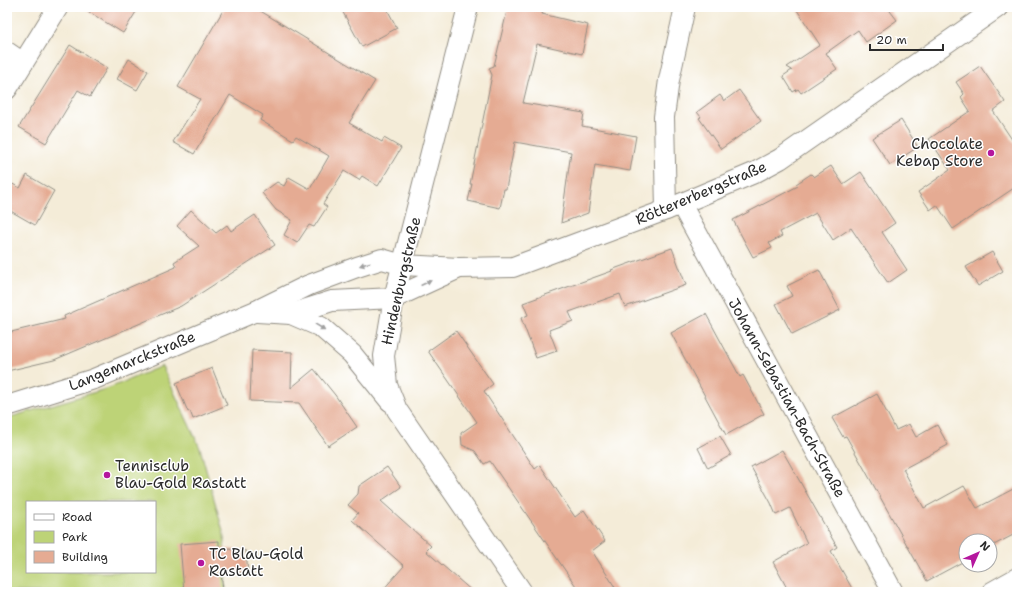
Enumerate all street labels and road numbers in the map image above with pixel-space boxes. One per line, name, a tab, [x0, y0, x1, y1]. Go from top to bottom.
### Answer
street label: Röttererbergstraße	[632, 156, 770, 230]
street label: Hindenburgstraße	[377, 215, 425, 347]
street label: Johann-Sebastian-Bach-Straße	[724, 295, 850, 501]
street label: Langemarckstraße	[66, 326, 198, 396]

